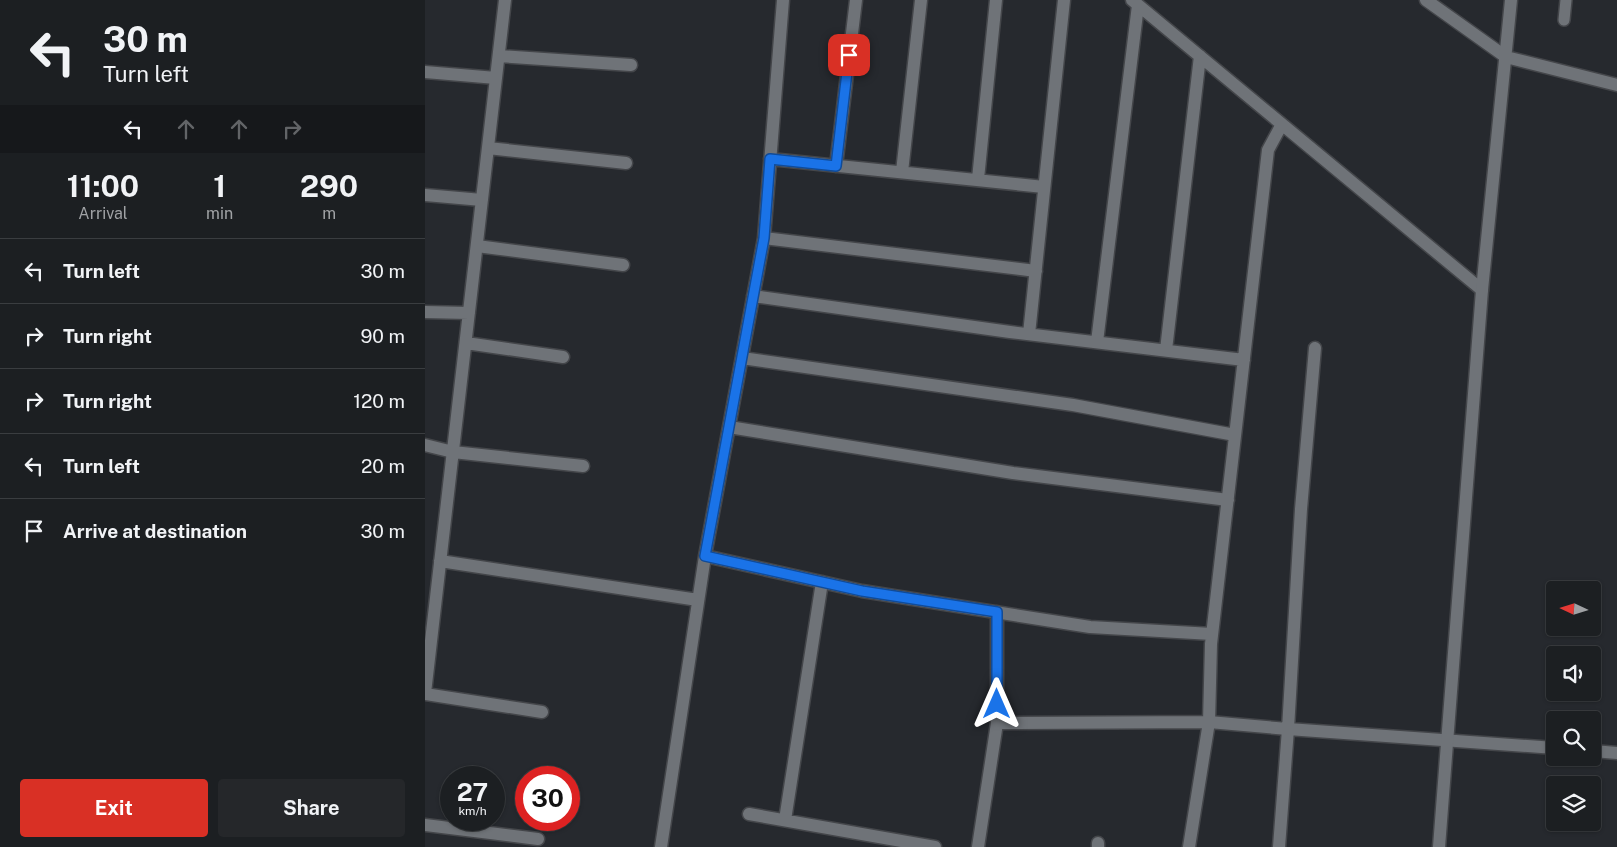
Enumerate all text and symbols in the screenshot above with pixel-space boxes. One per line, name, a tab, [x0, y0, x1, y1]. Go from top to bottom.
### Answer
text: 30 m	[103, 19, 188, 60]
icon: left	[20, 20, 85, 85]
pin	[828, 34, 870, 76]
icon: arrive	[835, 41, 863, 69]
text: Turn left	[103, 61, 189, 87]
icon: left	[119, 115, 147, 143]
icon: ahead	[172, 115, 200, 143]
icon: ahead	[225, 115, 253, 143]
icon: right	[278, 115, 306, 143]
text: 11:00	[67, 168, 139, 204]
text: 1	[213, 168, 226, 204]
text: 290	[300, 168, 358, 204]
text: Arrival	[78, 204, 128, 223]
text: min	[206, 204, 233, 223]
text: m	[322, 204, 336, 223]
icon: left	[20, 257, 48, 285]
text: Turn left	[63, 260, 140, 282]
text: 30 m	[360, 260, 405, 282]
icon: right	[20, 322, 48, 350]
text: Turn right	[63, 325, 152, 347]
text: 90 m	[361, 325, 405, 347]
icon: right	[20, 387, 48, 415]
text: Turn right	[63, 390, 152, 412]
text: 120 m	[353, 390, 405, 412]
icon: left	[20, 452, 48, 480]
text: Turn left	[63, 455, 140, 477]
text: 20 m	[361, 455, 405, 477]
icon: arrive	[20, 517, 48, 545]
text: Arrive at destination	[63, 520, 247, 542]
text: 30 m	[360, 520, 405, 542]
north arrow	[1546, 581, 1601, 636]
map controls	[1546, 581, 1601, 831]
button: sound	[1546, 646, 1601, 701]
position arrow	[970, 677, 1022, 729]
button: search	[1546, 711, 1601, 766]
speed limit sign: 30	[515, 766, 580, 831]
button: layers	[1546, 776, 1601, 831]
text: 27	[457, 777, 488, 807]
button: Exit	[20, 779, 208, 837]
button: Share	[218, 779, 405, 837]
text: km/h	[458, 804, 487, 818]

